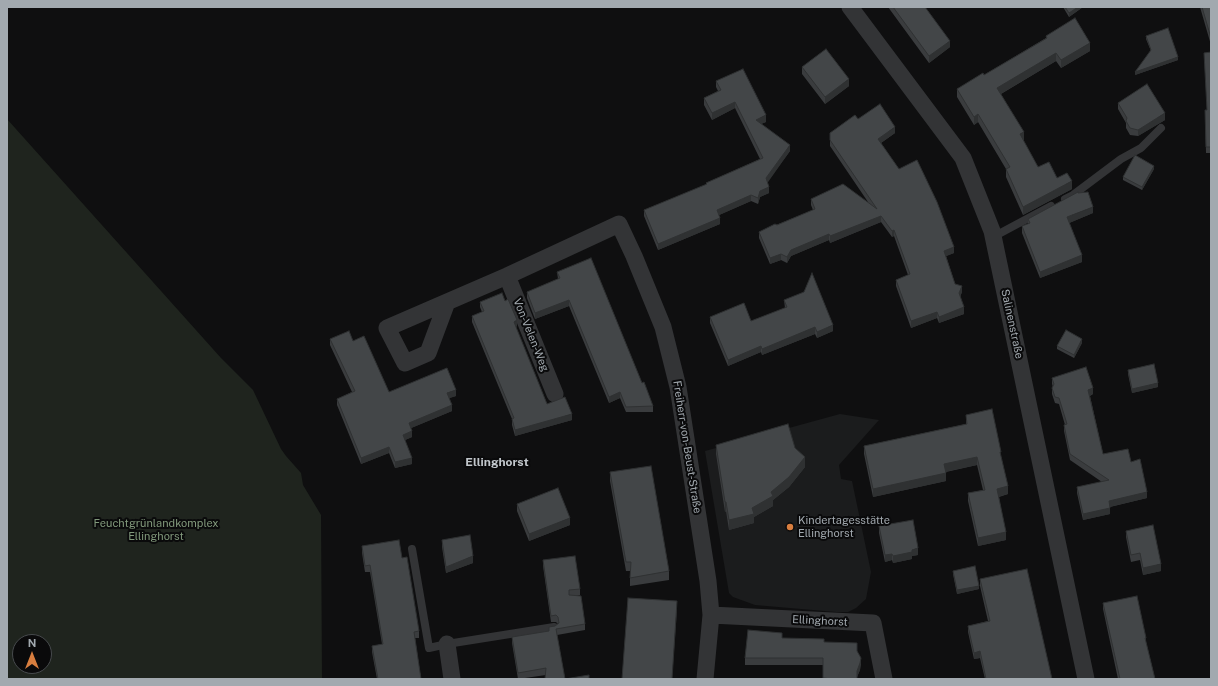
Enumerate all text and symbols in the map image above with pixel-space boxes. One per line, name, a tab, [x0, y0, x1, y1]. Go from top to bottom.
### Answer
street label: Salinenstraße	[998, 288, 1026, 360]
street label: Von-Velen-Weg	[510, 296, 552, 374]
street label: Freiherr-von-Beust-Straße	[670, 380, 704, 514]
district label: Ellinghorst	[465, 455, 529, 469]
place label: Kindertagesstätte Ellinghorst	[798, 514, 890, 540]
park label: Feuchtgrünlandkomplex Ellinghorst	[94, 517, 218, 543]
marker: Kindertagesstätte Ellinghorst	[785, 522, 795, 532]
street label: Ellinghorst	[792, 613, 848, 629]
north arrow	[12, 634, 52, 674]
text: N	[28, 637, 36, 649]

